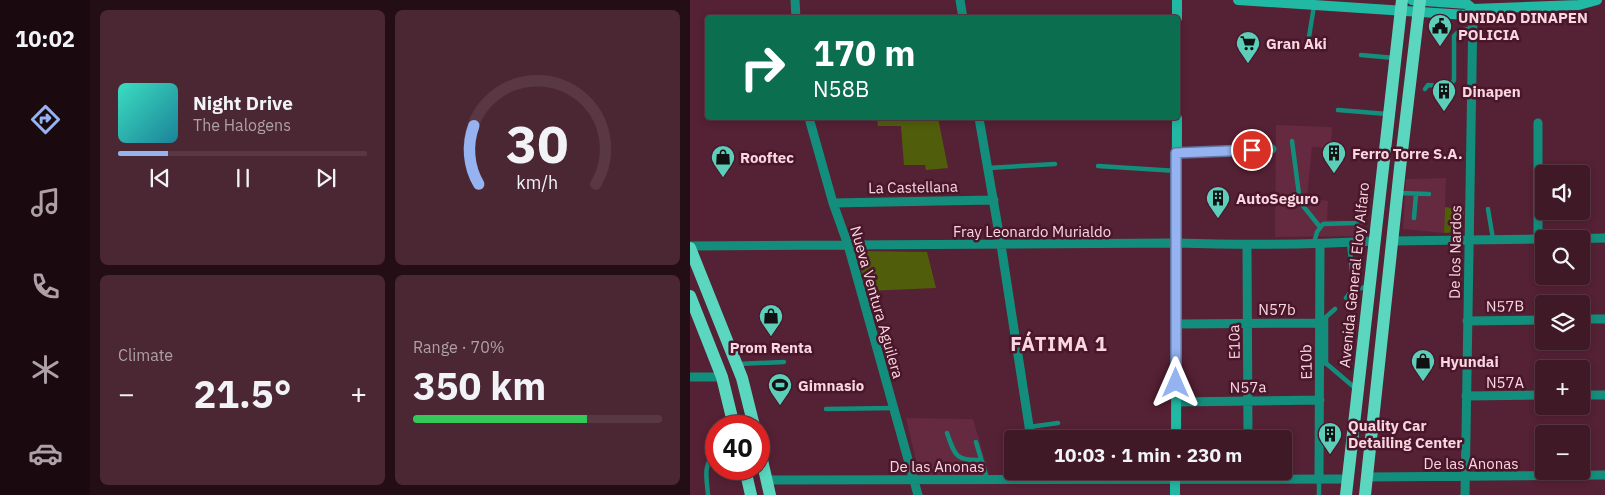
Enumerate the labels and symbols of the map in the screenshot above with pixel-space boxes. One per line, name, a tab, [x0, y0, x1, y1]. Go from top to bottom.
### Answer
place label: UNIDAD DINAPEN POLICIA	[1458, 8, 1588, 44]
public building icon: UNIDAD DINAPEN POLICIA	[1427, 13, 1453, 47]
supermarket icon: Gran Aki	[1235, 30, 1261, 64]
place label: Gran Aki	[1266, 34, 1327, 53]
building icon: Dinapen	[1431, 78, 1457, 112]
place label: Dinapen	[1462, 82, 1521, 101]
pin	[1231, 129, 1273, 171]
building icon: Ferro Torre S.A.	[1321, 140, 1347, 174]
shop icon: Rooftec	[710, 144, 736, 178]
place label: Ferro Torre S.A.	[1352, 144, 1463, 163]
place label: Rooftec	[740, 148, 794, 167]
street label: La Castellana	[868, 177, 958, 197]
street label: Avenida General Eloy Alfaro	[1335, 181, 1373, 369]
building icon: AutoSeguro	[1205, 185, 1231, 219]
place label: AutoSeguro	[1236, 189, 1319, 208]
street label: De los Nardos	[1445, 205, 1465, 299]
street label: Fray Leonardo Murialdo	[953, 222, 1111, 241]
street label: Nueva Ventura Aguilera	[846, 224, 908, 380]
street label: N57B	[1486, 296, 1524, 316]
street label: N57b	[1258, 300, 1296, 319]
shop icon: Prom Renta	[758, 303, 784, 337]
street label: E10a	[1224, 324, 1244, 360]
district label: FÁTIMA 1	[1010, 330, 1108, 357]
place label: Prom Renta	[730, 338, 813, 357]
street label: E10b	[1296, 344, 1316, 380]
shop icon: Hyundai	[1410, 348, 1436, 382]
place label: Hyundai	[1440, 352, 1499, 371]
position arrow	[1149, 356, 1201, 408]
sports icon: Gimnasio	[767, 372, 793, 406]
street label: N57A	[1486, 373, 1524, 392]
place label: Gimnasio	[798, 376, 864, 395]
street label: N57a	[1230, 377, 1266, 397]
speed limit sign: 40	[705, 415, 770, 480]
place label: Quality Car Detailing Center	[1348, 416, 1462, 452]
building icon: Quality Car Detailing Center	[1317, 421, 1343, 455]
street label: De las Anonas	[1423, 454, 1519, 473]
street label: De las Anonas	[889, 457, 985, 476]

